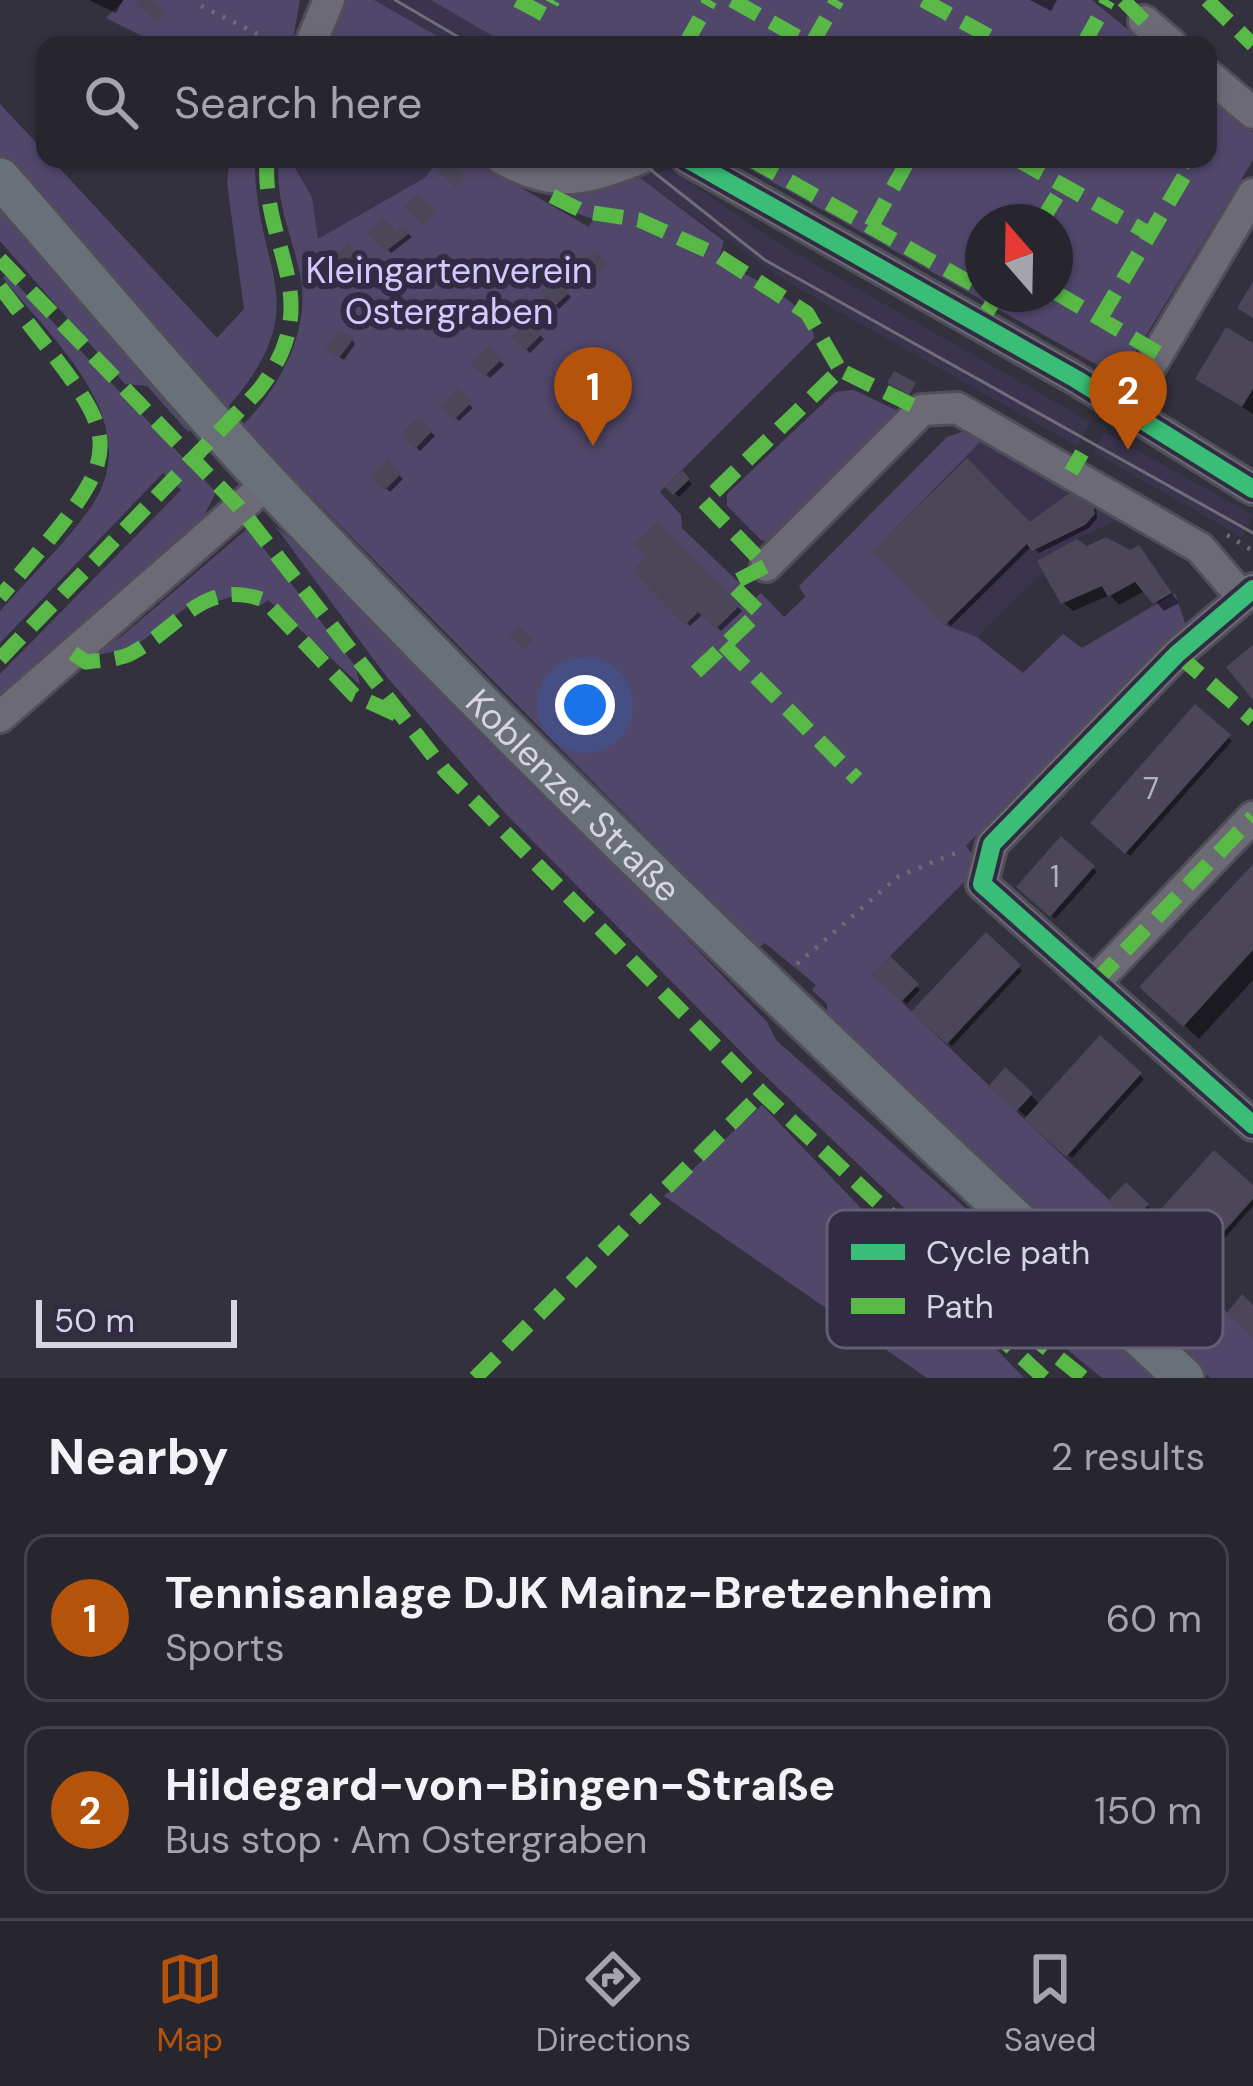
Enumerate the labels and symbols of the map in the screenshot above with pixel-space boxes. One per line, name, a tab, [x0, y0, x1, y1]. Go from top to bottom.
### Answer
north arrow	[965, 204, 1073, 312]
park label: Kleingartenverein Ostergraben	[305, 247, 593, 335]
pin: 1	[554, 347, 632, 446]
pin: 2	[1089, 351, 1167, 450]
your location	[555, 675, 615, 735]
street label: Koblenzer Straße	[456, 679, 691, 912]
house number: 7	[1143, 769, 1159, 808]
house number: 1	[1050, 857, 1060, 896]
legend	[827, 1210, 1223, 1348]
text: Cycle path	[926, 1231, 1090, 1274]
text: Path	[926, 1285, 994, 1328]
scale bar	[36, 1294, 237, 1347]

